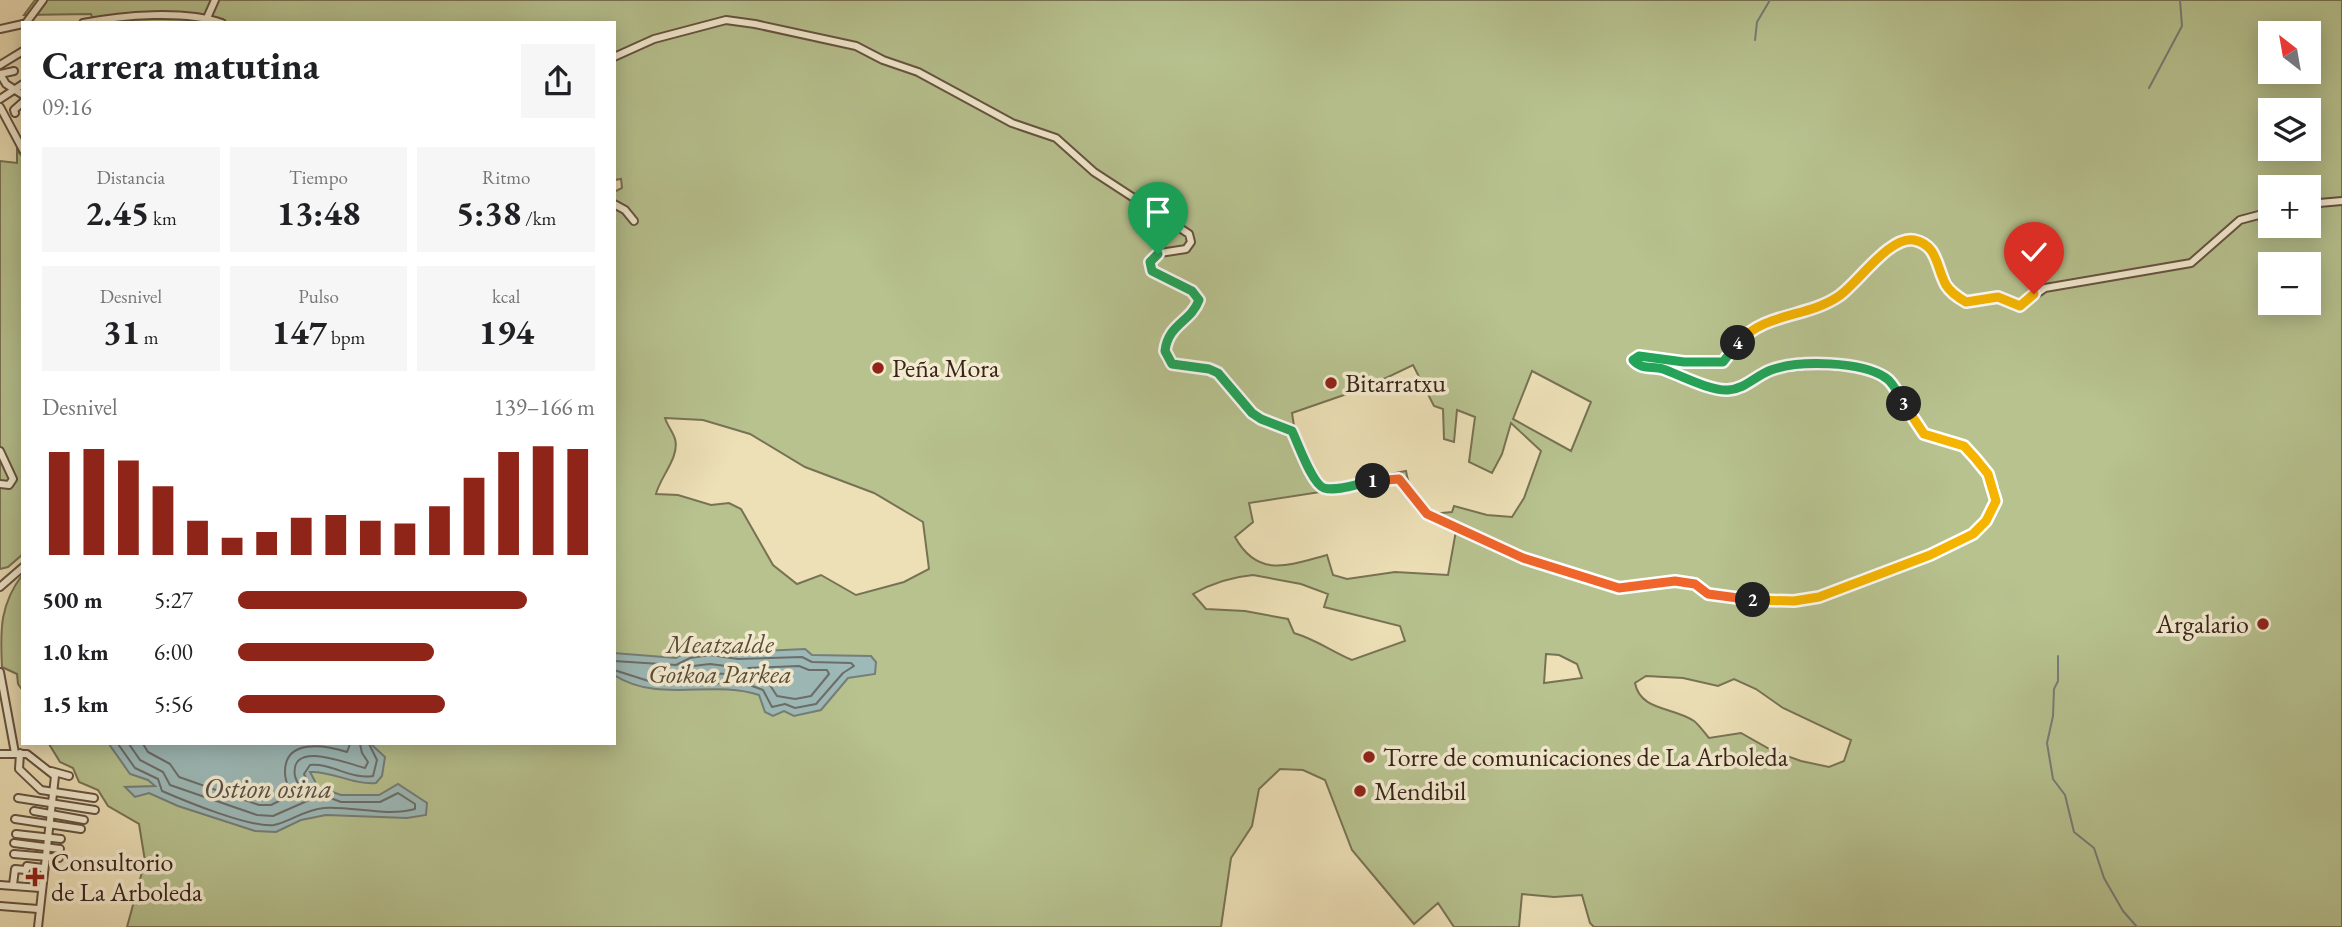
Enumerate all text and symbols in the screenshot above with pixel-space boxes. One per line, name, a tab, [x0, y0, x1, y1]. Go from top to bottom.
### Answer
north arrow	[2258, 21, 2320, 84]
map controls	[2258, 21, 2321, 315]
text: Carrera matutina	[42, 41, 319, 90]
button: share	[521, 44, 595, 118]
text: 09:16	[42, 92, 92, 122]
button: layers	[2258, 98, 2321, 161]
text: Distancia	[96, 165, 165, 190]
text: Tiempo	[289, 165, 348, 190]
text: Ritmo	[482, 165, 530, 190]
button: +	[2258, 175, 2321, 238]
pin	[1128, 182, 1188, 254]
text: 2.45	[85, 190, 149, 235]
text: 13:48	[277, 190, 360, 235]
text: 5:38	[456, 190, 521, 235]
icon: arrive	[1139, 193, 1177, 231]
text: km	[149, 206, 177, 231]
text: /km	[521, 206, 556, 231]
pin	[2004, 222, 2064, 294]
icon: check	[2015, 233, 2053, 271]
button: −	[2258, 252, 2321, 315]
text: Desnivel	[100, 284, 162, 309]
text: Pulso	[298, 284, 339, 309]
text: kcal	[492, 284, 520, 309]
text: 31	[103, 309, 140, 354]
text: 147	[272, 309, 327, 354]
text: 194	[478, 309, 534, 354]
text: m	[140, 325, 159, 350]
text: bpm	[327, 325, 365, 350]
pin: 4	[1720, 326, 1756, 360]
text: 4	[1732, 330, 1743, 355]
place label: Peña Mora	[892, 351, 1000, 385]
marker: Peña Mora	[870, 360, 886, 376]
place label: Bitarratxu	[1345, 366, 1446, 400]
marker: Bitarratxu	[1323, 375, 1339, 391]
pin: 3	[1886, 386, 1922, 422]
text: 3	[1898, 391, 1909, 416]
text: Desnivel	[42, 392, 118, 422]
text: 139–166 m	[494, 392, 595, 422]
pin: 1	[1356, 463, 1390, 498]
text: 1	[1367, 468, 1378, 493]
pin: 2	[1736, 582, 1770, 618]
text: 500 m	[42, 585, 103, 615]
text: 5:27	[154, 585, 193, 615]
text: 2	[1747, 587, 1758, 612]
place label: Argalario	[2155, 607, 2249, 641]
marker: Argalario	[2255, 616, 2271, 632]
park label: Meatzalde Goikoa Parkea	[648, 627, 792, 691]
text: 1.0 km	[42, 637, 109, 667]
text: 6:00	[154, 637, 193, 667]
text: 1.5 km	[42, 689, 109, 719]
text: 5:56	[154, 689, 193, 719]
place label: Torre de comunicaciones de La Arboleda	[1383, 740, 1789, 774]
marker: Torre de comunicaciones de La Arboleda	[1361, 749, 1377, 765]
water label: Ostion osina	[204, 770, 332, 806]
place label: Mendibil	[1374, 774, 1466, 808]
marker: Mendibil	[1352, 783, 1368, 799]
place label: Consultorio de La Arboleda	[51, 845, 203, 909]
marker: Consultorio de La Arboleda	[25, 867, 45, 887]

